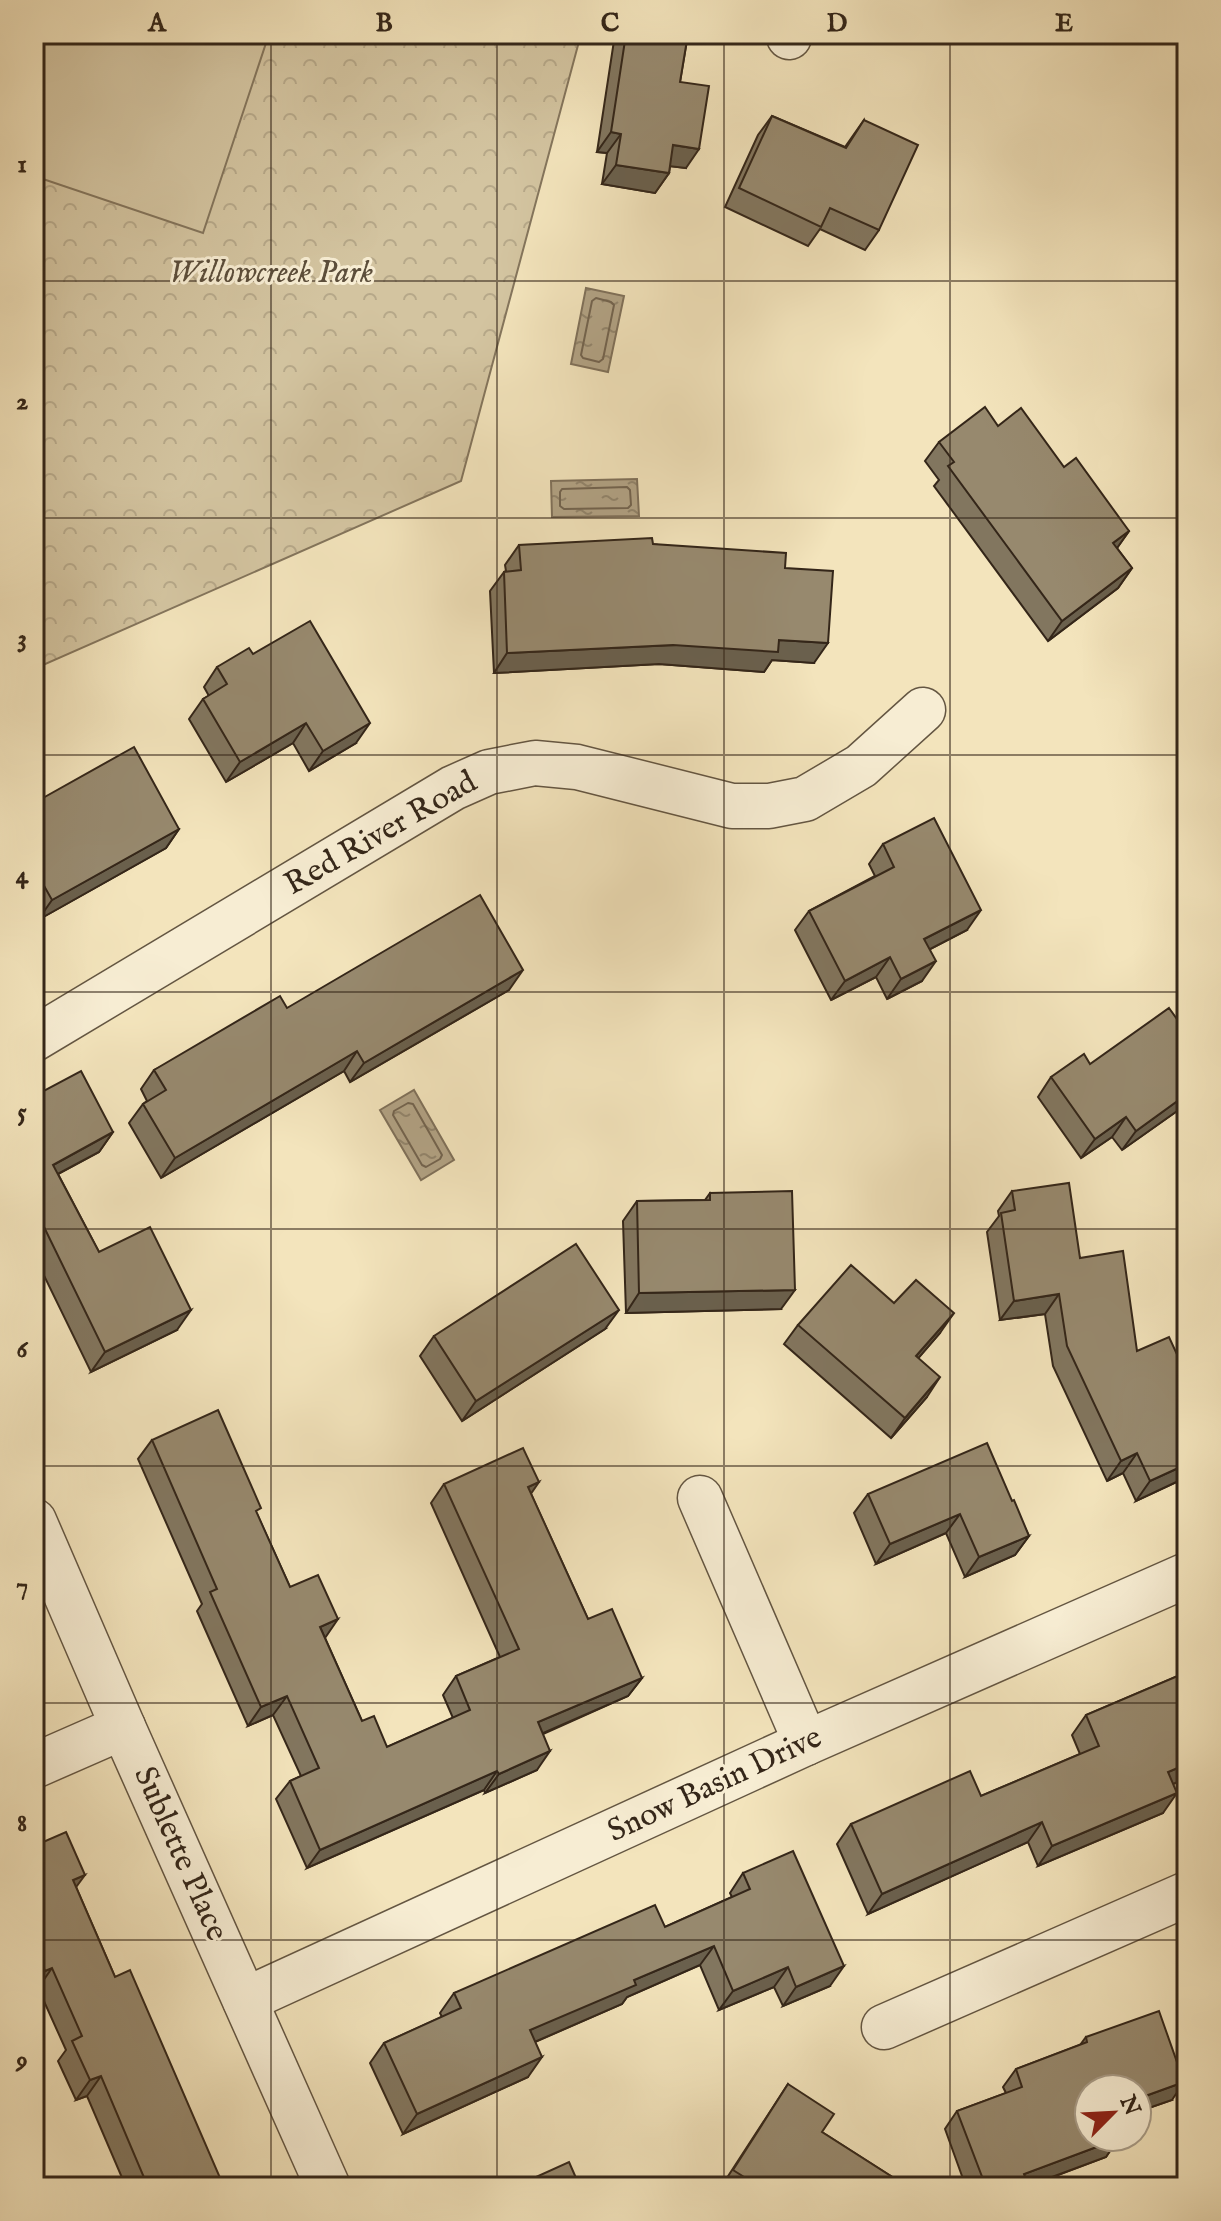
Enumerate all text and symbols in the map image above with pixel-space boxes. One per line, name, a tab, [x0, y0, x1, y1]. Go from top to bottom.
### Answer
text: A	[147, 7, 167, 40]
text: B	[375, 7, 393, 40]
text: C	[601, 7, 620, 40]
text: D	[827, 7, 848, 40]
text: E	[1055, 7, 1073, 40]
text: 1	[17, 148, 27, 181]
park label: Willowcreek Park	[169, 253, 373, 294]
text: 2	[16, 385, 28, 418]
text: 3	[17, 622, 27, 655]
street label: Red River Road	[278, 762, 485, 906]
text: 4	[16, 859, 30, 892]
text: 5	[17, 1096, 27, 1129]
text: 6	[17, 1333, 29, 1366]
text: 7	[16, 1570, 28, 1603]
street label: Snow Basin Drive	[601, 1717, 829, 1853]
street label: Sublette Place	[123, 1761, 237, 1947]
text: 8	[17, 1807, 27, 1840]
text: 9	[15, 2044, 28, 2077]
north arrow	[1073, 2073, 1153, 2153]
text: N	[1112, 2090, 1146, 2120]

